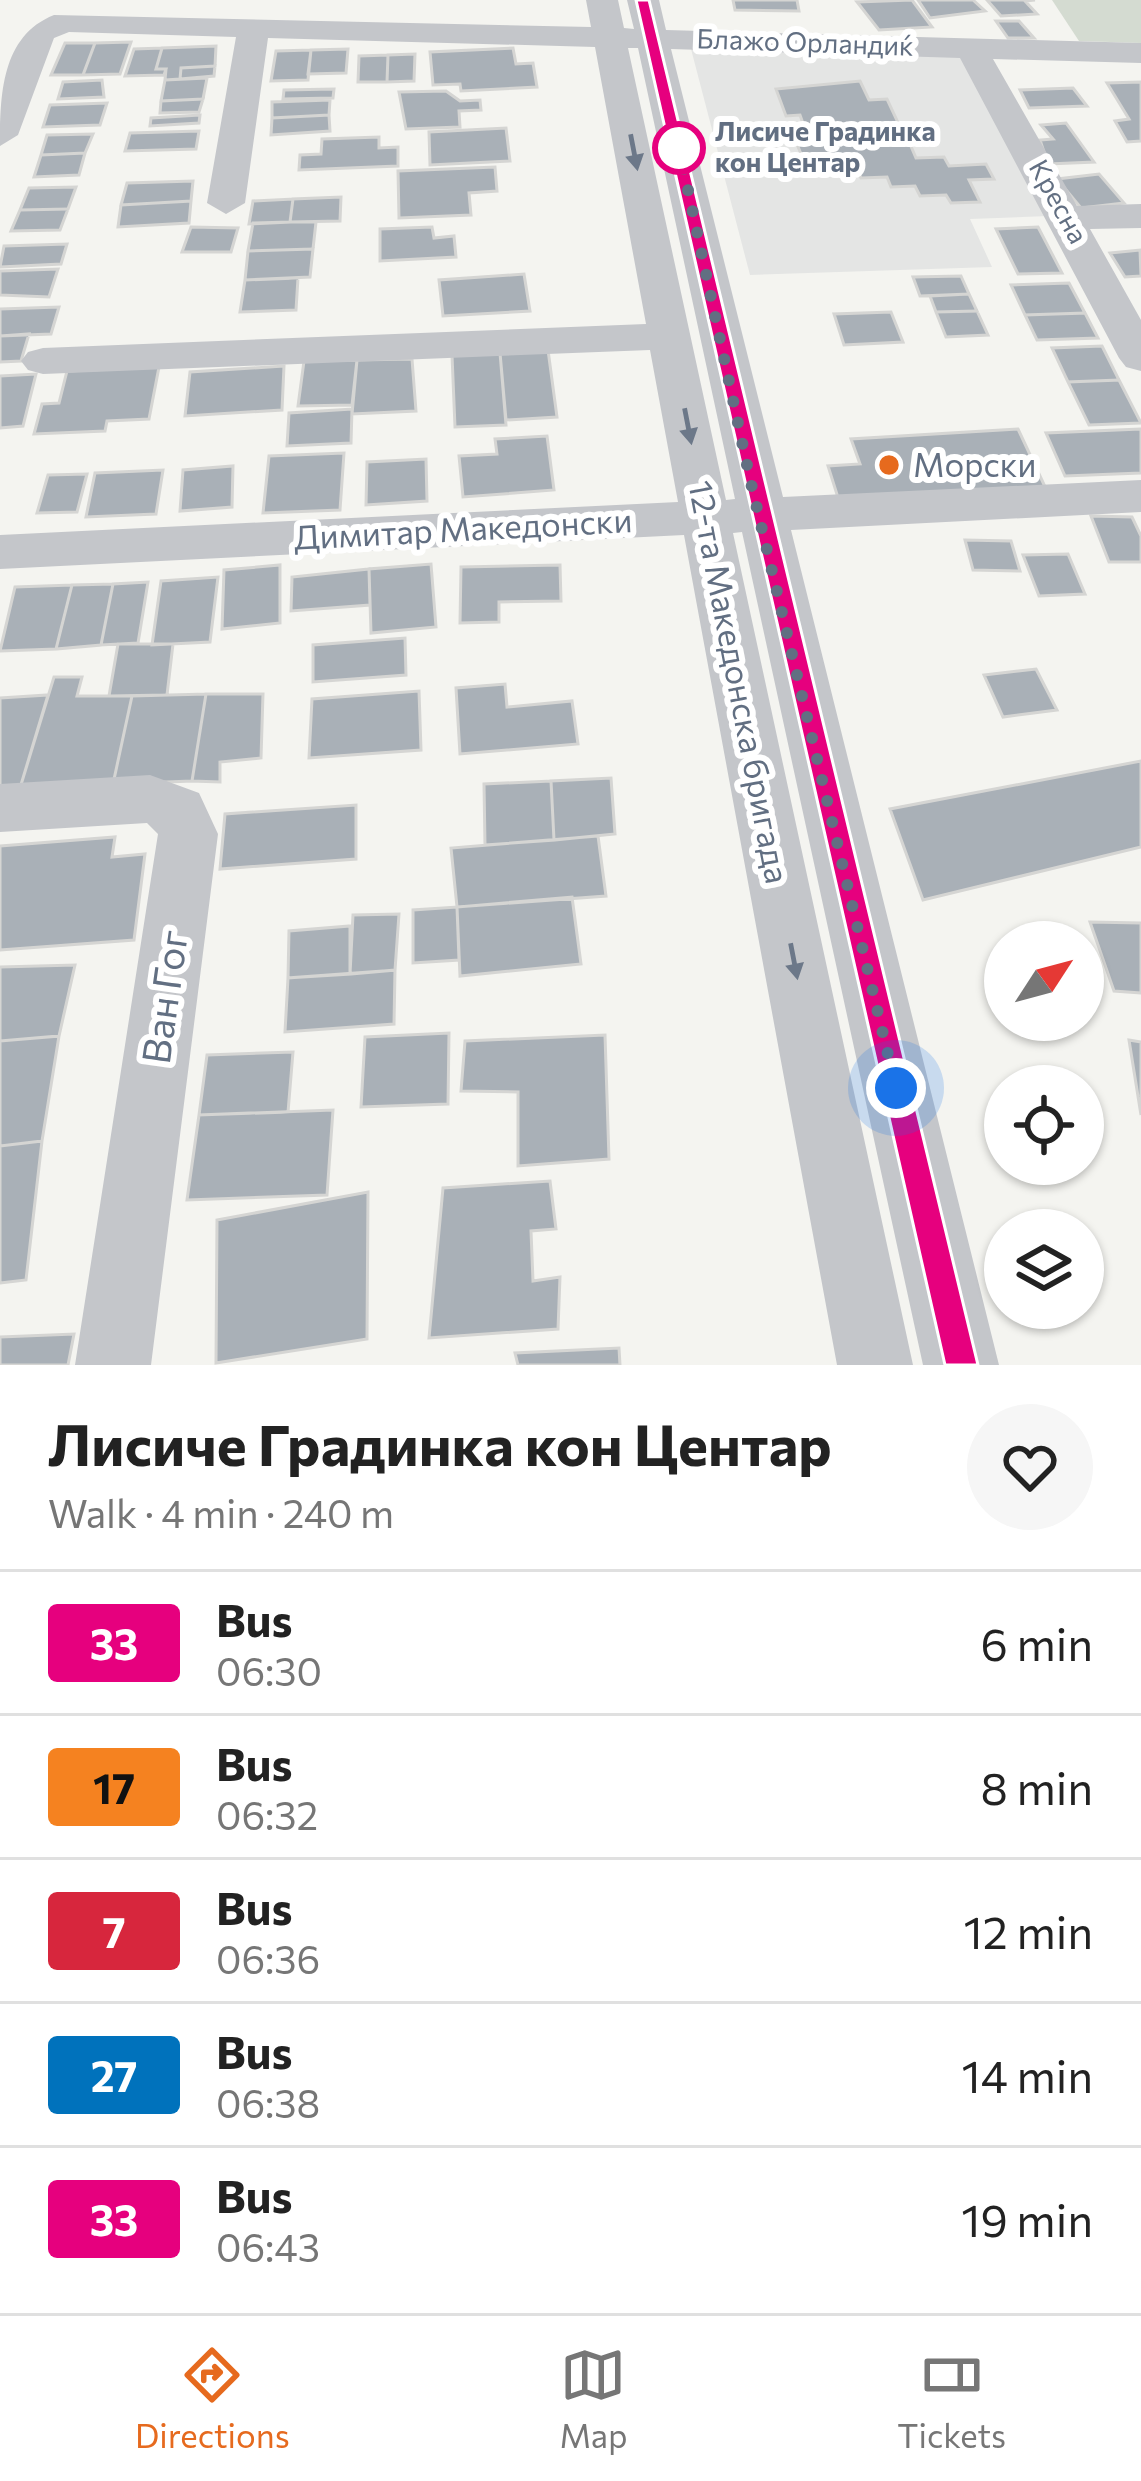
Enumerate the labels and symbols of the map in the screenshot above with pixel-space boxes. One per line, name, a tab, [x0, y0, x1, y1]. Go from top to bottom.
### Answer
street label: Блажо Орландиќ	[696, 21, 914, 62]
place label: Лисиче Градинка кон Центар	[715, 114, 936, 178]
marker: Лисиче Градинка кон Центар	[654, 123, 704, 173]
one-way arrow	[625, 134, 644, 172]
street label: Кресна	[1023, 154, 1096, 249]
one-way arrow	[679, 408, 698, 446]
place label: Морски	[913, 443, 1036, 484]
marker: Морски	[876, 452, 902, 478]
street label: 12-та Македонска бригада	[681, 477, 800, 887]
street label: Димитар Македонски	[293, 498, 633, 557]
north arrow	[984, 921, 1104, 1041]
street label: Ван Гог	[130, 927, 196, 1067]
one-way arrow	[785, 943, 804, 980]
your location	[866, 1058, 926, 1118]

